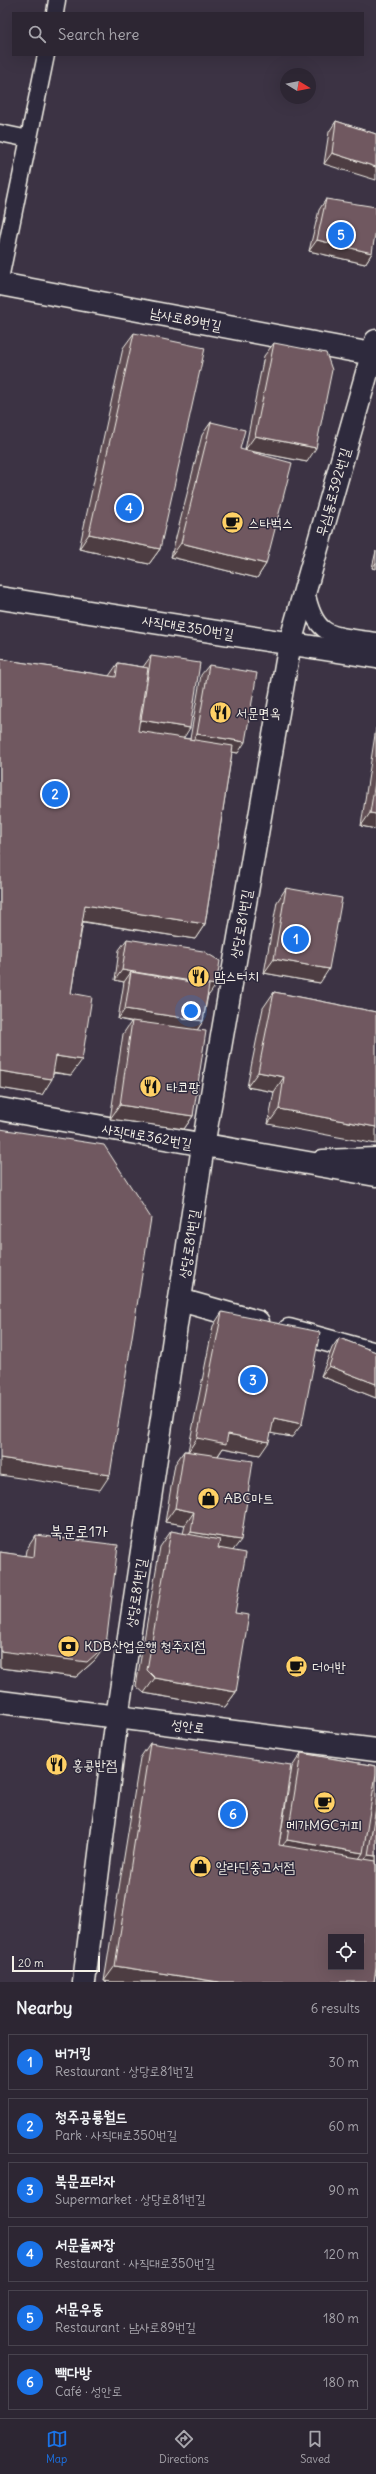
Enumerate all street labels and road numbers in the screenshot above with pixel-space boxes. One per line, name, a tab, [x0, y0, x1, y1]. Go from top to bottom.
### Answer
street label: 남사로89번길	[149, 303, 224, 335]
street label: 무심동로392번길	[312, 445, 354, 538]
street label: 사직대로350번길	[141, 611, 236, 643]
street label: 상당로81번길	[226, 887, 256, 960]
street label: 사직대로362번길	[100, 1119, 194, 1153]
street label: 상당로81번길	[175, 1207, 203, 1280]
street label: 상당로81번길	[122, 1556, 150, 1629]
street label: 성안로	[170, 1715, 206, 1737]

